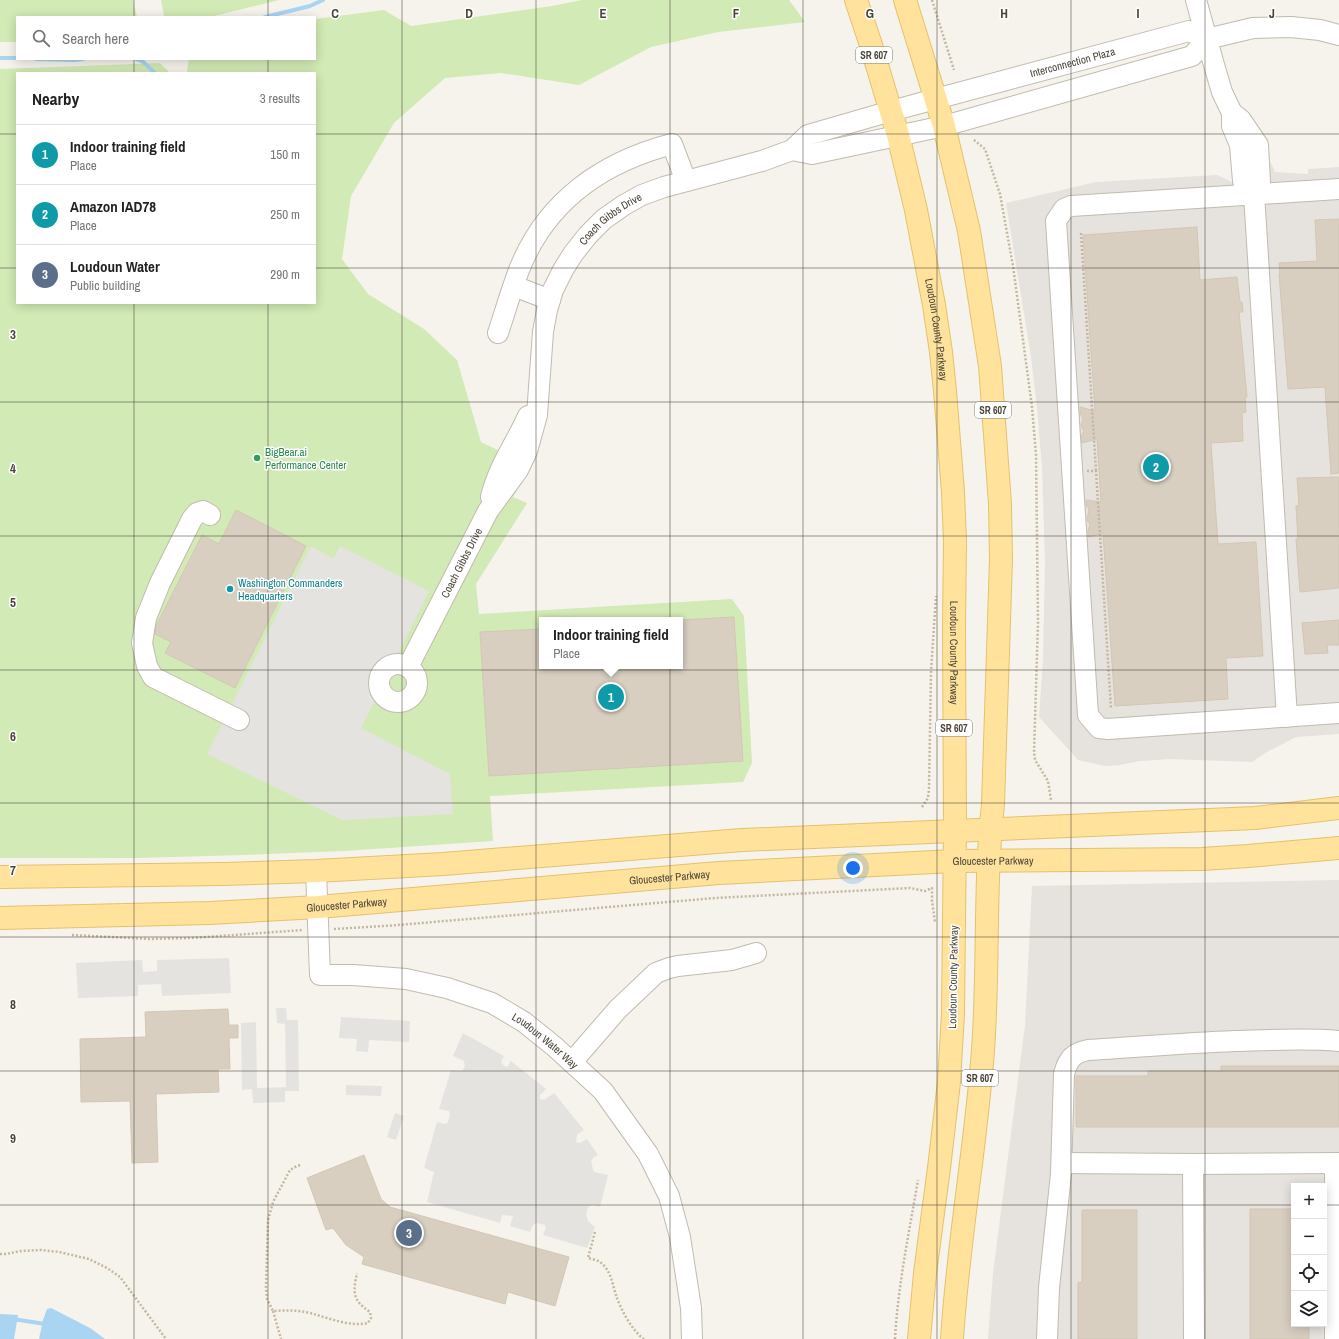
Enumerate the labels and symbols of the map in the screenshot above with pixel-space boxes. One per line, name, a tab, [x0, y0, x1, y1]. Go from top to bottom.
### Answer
text: C	[331, 5, 339, 22]
text: D	[465, 5, 473, 22]
text: E	[599, 5, 607, 22]
text: F	[733, 5, 740, 22]
text: G	[866, 5, 874, 22]
text: H	[1000, 5, 1008, 22]
text: I	[1137, 5, 1140, 22]
text: J	[1269, 5, 1275, 22]
street label: Interconnection Plaza	[1028, 44, 1117, 80]
road number: SR 607	[856, 47, 892, 63]
street label: Coach Gibbs Drive	[576, 190, 644, 248]
street label: Loudoun County Parkway	[922, 277, 951, 382]
text: 3	[10, 326, 16, 343]
road number: SR 607	[975, 402, 1011, 418]
place label: BigBear.ai Performance Center	[265, 445, 346, 472]
pin: 2	[1143, 452, 1169, 482]
marker: BigBear.ai Performance Center	[252, 453, 262, 463]
text: 4	[10, 460, 16, 477]
street label: Coach Gibbs Drive	[438, 525, 485, 600]
place label: Washington Commanders Headquarters	[238, 576, 343, 603]
marker: Washington Commanders Headquarters	[225, 584, 235, 594]
text: 5	[10, 594, 16, 611]
street label: Loudoun County Parkway	[947, 601, 961, 705]
pin: 1	[598, 682, 624, 712]
road number: SR 607	[936, 720, 972, 736]
text: 6	[10, 728, 16, 745]
street label: Gloucester Parkway	[953, 853, 1034, 868]
your location	[843, 858, 863, 878]
text: 7	[10, 862, 16, 879]
street label: Gloucester Parkway	[629, 867, 711, 888]
street label: Gloucester Parkway	[306, 894, 388, 915]
street label: Loudoun County Parkway	[945, 925, 961, 1029]
text: 8	[10, 996, 16, 1013]
street label: Loudoun Water Way	[509, 1009, 582, 1072]
road number: SR 607	[962, 1070, 998, 1086]
text: 9	[10, 1130, 16, 1147]
pin: 3	[396, 1218, 422, 1248]

